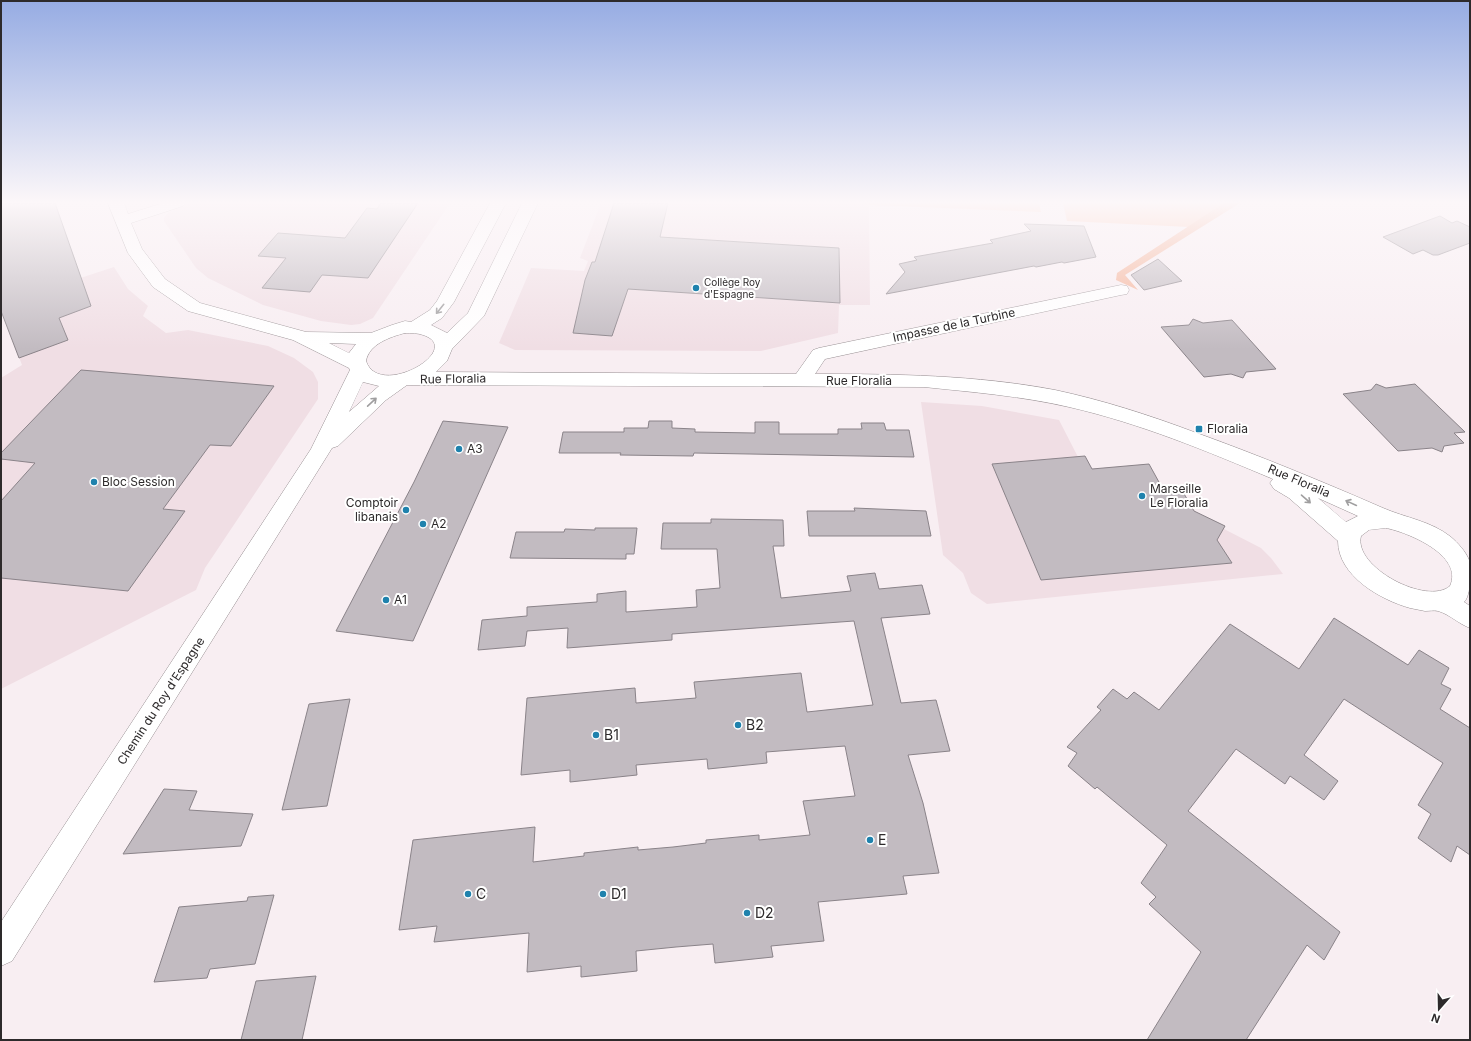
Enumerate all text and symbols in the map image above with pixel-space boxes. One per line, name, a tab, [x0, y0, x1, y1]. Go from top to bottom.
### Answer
place label: Collège Roy d'Espagne	[704, 276, 761, 300]
marker: Collège Roy d'Espagne	[691, 283, 701, 293]
one-way arrow	[435, 304, 444, 315]
street label: Impasse de la Turbine	[891, 304, 1016, 345]
street label: Rue Floralia	[420, 370, 486, 387]
street label: Rue Floralia	[826, 373, 892, 388]
one-way arrow	[367, 397, 377, 407]
place label: Floralia	[1207, 421, 1248, 436]
marker: Floralia	[1194, 424, 1204, 434]
place label: A3	[467, 441, 483, 456]
marker: A3	[454, 444, 464, 454]
street label: Rue Floralia	[1266, 461, 1333, 500]
place label: Bloc Session	[102, 474, 175, 489]
marker: Bloc Session	[89, 477, 99, 487]
place label: Marseille Le Floralia	[1150, 481, 1208, 510]
marker: Marseille Le Floralia	[1137, 491, 1147, 501]
place label: Comptoir libanais	[346, 495, 398, 524]
one-way arrow	[1301, 495, 1311, 504]
one-way arrow	[1345, 499, 1357, 506]
marker: Comptoir libanais	[401, 505, 411, 515]
place label: A2	[431, 516, 447, 531]
marker: A2	[418, 519, 428, 529]
place label: A1	[394, 592, 407, 607]
marker: A1	[381, 595, 391, 605]
street label: Chemin du Roy d'Espagne	[114, 634, 208, 767]
place label: B2	[746, 716, 764, 733]
marker: B2	[733, 720, 743, 730]
place label: B1	[604, 726, 619, 743]
marker: B1	[591, 730, 601, 740]
place label: E	[878, 831, 886, 848]
marker: E	[865, 835, 875, 845]
place label: C	[476, 885, 486, 902]
place label: D1	[611, 885, 627, 902]
marker: C	[463, 889, 473, 899]
marker: D1	[598, 889, 608, 899]
place label: D2	[755, 904, 774, 921]
marker: D2	[742, 908, 752, 918]
north arrow	[1419, 989, 1459, 1029]
text: N	[1429, 1010, 1442, 1026]

